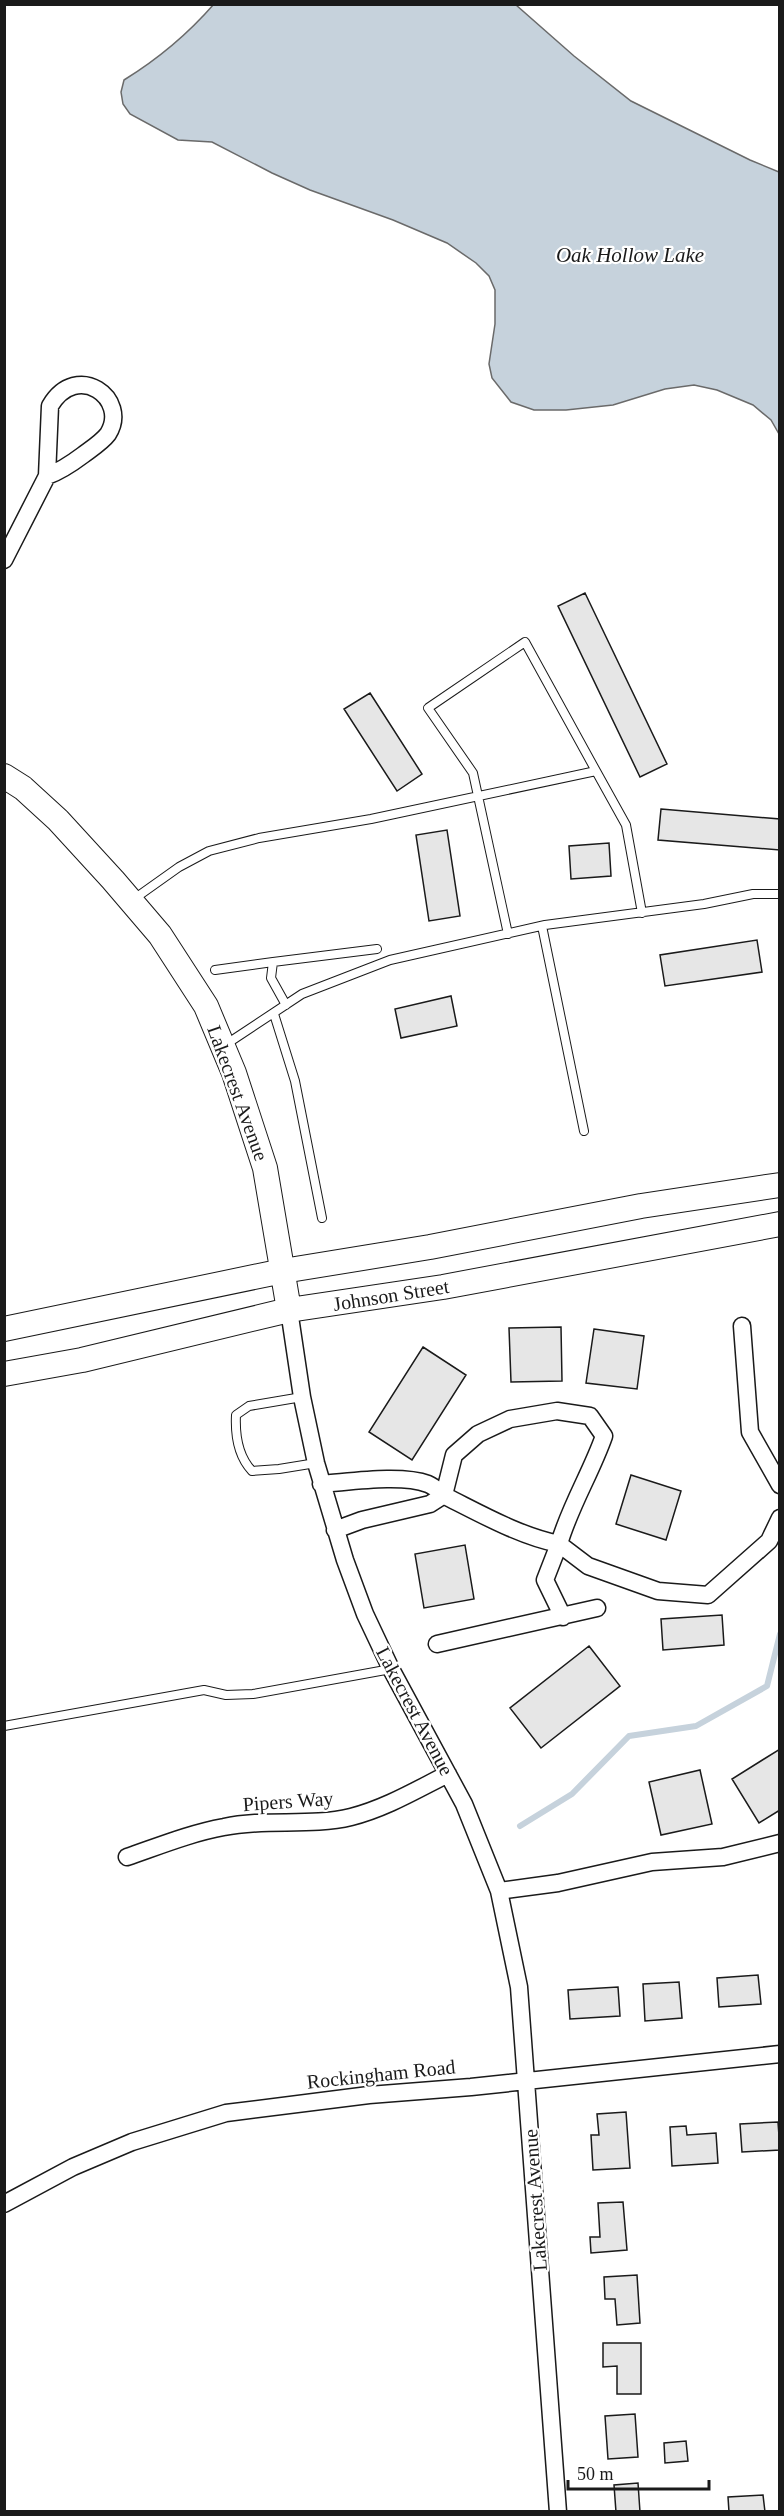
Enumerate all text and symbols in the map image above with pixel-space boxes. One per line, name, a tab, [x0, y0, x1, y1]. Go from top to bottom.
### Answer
water label: Oak Hollow Lake	[556, 243, 704, 267]
street label: Lakecrest Avenue	[203, 1022, 273, 1164]
street label: Johnson Street	[331, 1275, 451, 1315]
street label: Lakecrest Avenue	[372, 1643, 458, 1779]
street label: Pipers Way	[242, 1787, 334, 1816]
street label: Rockingham Road	[306, 2055, 457, 2094]
street label: Lakecrest Avenue	[519, 2128, 551, 2272]
scale bar	[568, 2453, 709, 2491]
text: 50 m	[577, 2464, 614, 2484]

